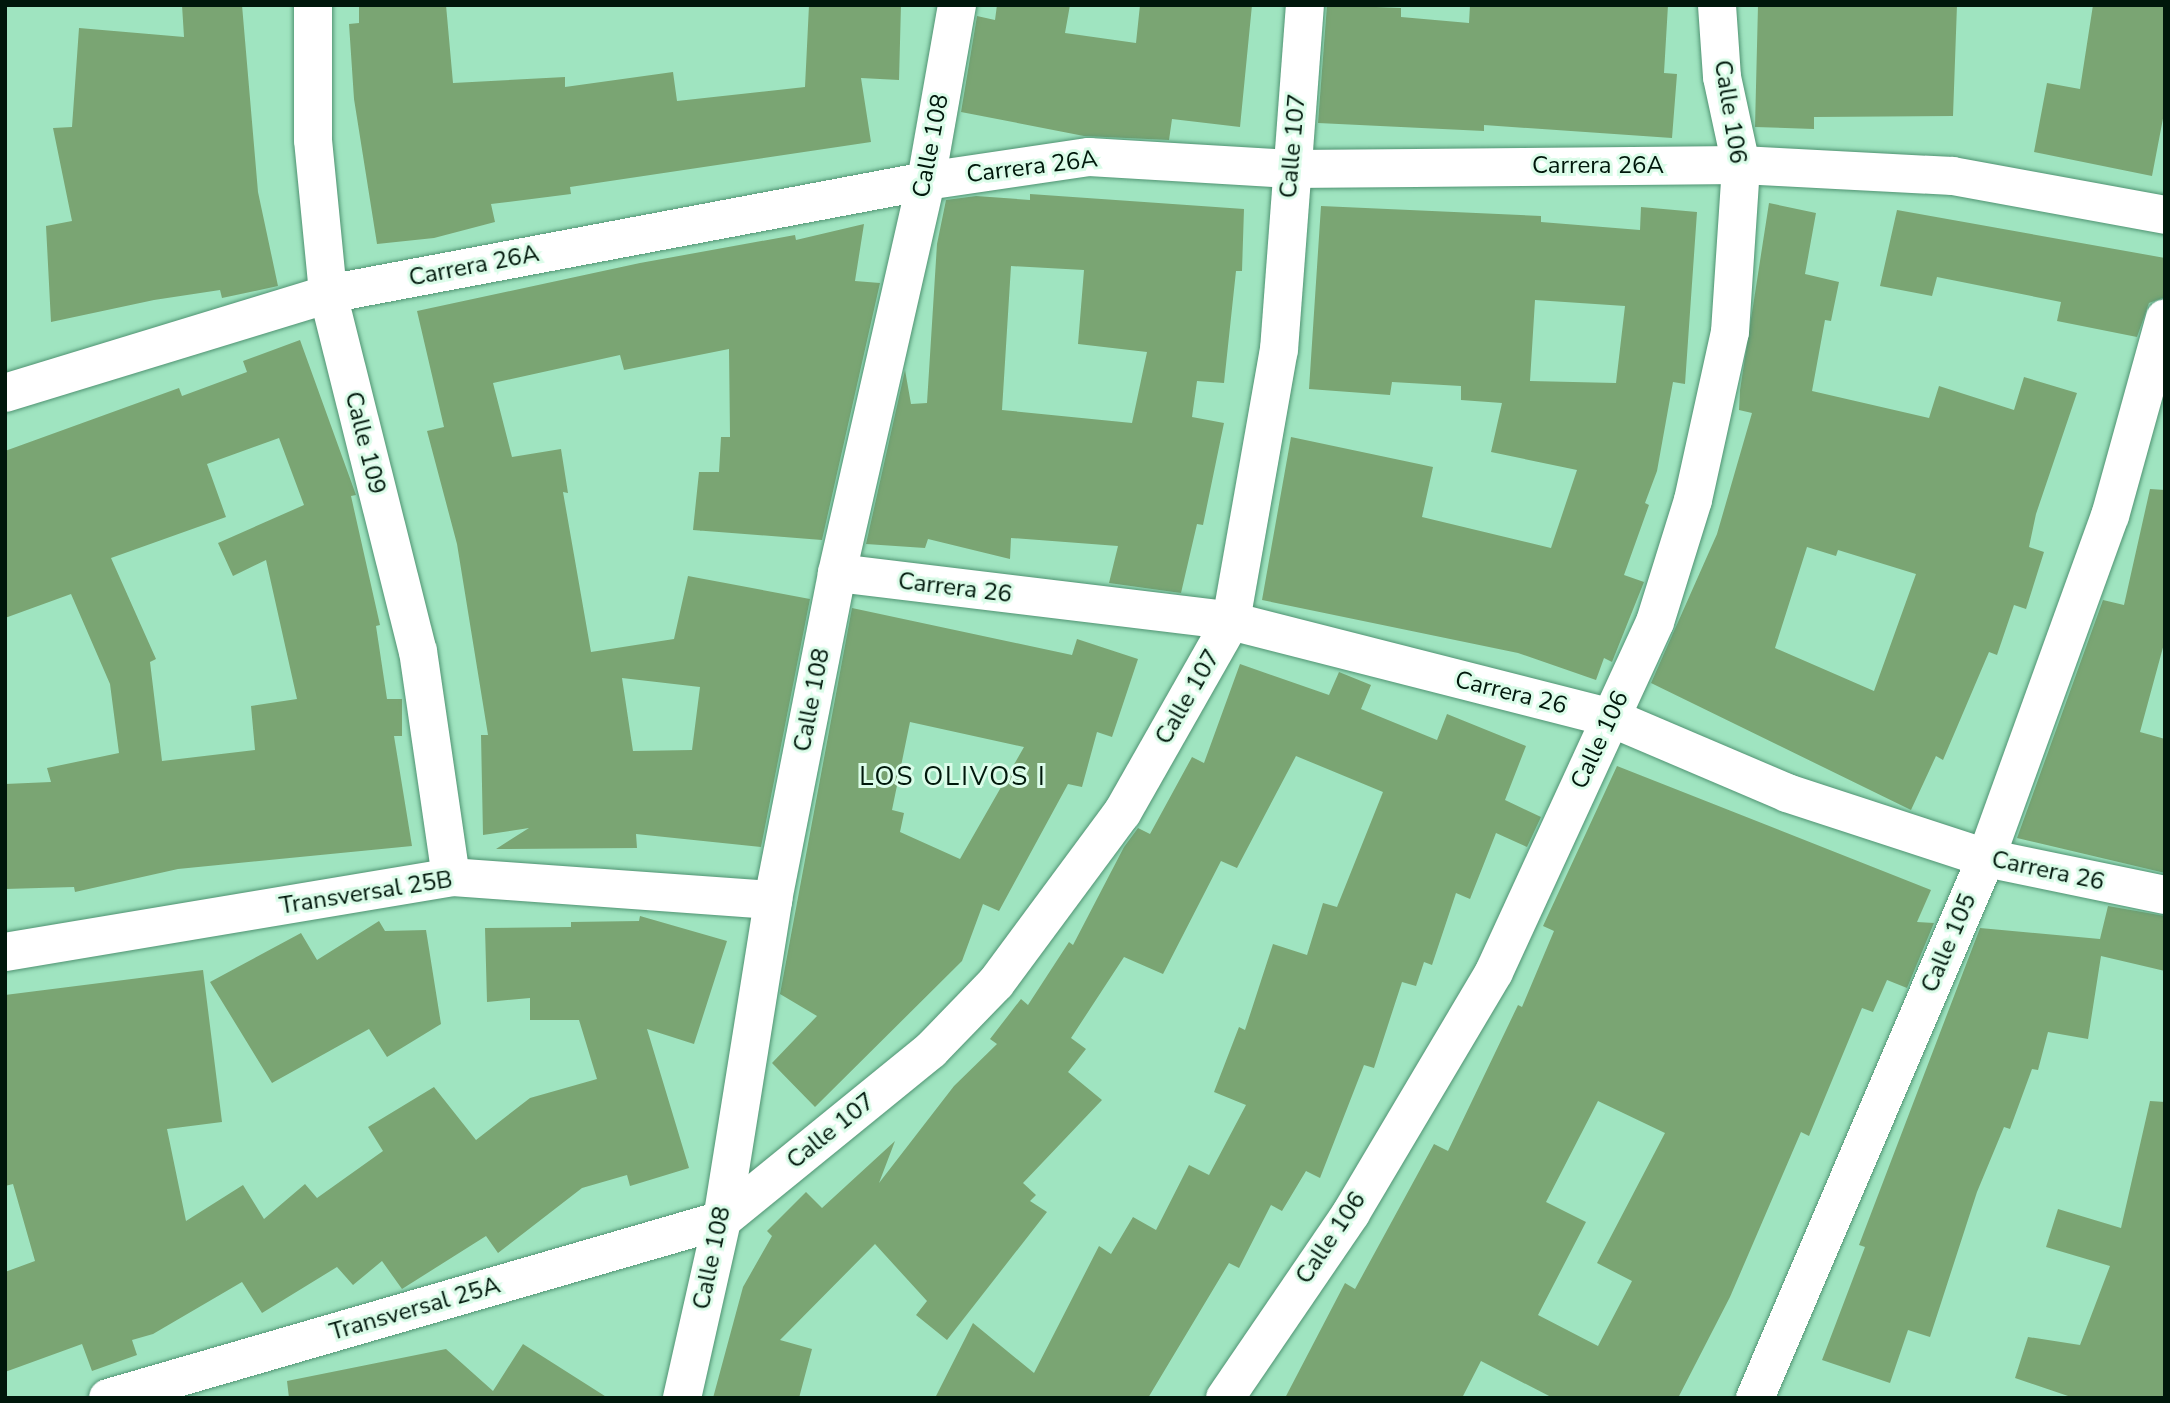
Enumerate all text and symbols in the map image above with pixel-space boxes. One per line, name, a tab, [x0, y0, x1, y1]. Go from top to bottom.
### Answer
street label: Calle 106	[1708, 58, 1752, 166]
street label: Calle 108	[907, 92, 955, 200]
street label: Calle 107	[1274, 93, 1312, 199]
street label: Carrera 26A	[965, 145, 1099, 189]
street label: Carrera 26A	[1532, 152, 1664, 180]
street label: Carrera 26A	[406, 239, 542, 293]
street label: Calle 109	[338, 389, 392, 497]
street label: Carrera 26	[896, 567, 1014, 609]
street label: Calle 107	[1149, 644, 1227, 750]
street label: Calle 108	[788, 646, 836, 754]
street label: Carrera 26	[1452, 665, 1570, 721]
street label: Calle 106	[1565, 686, 1635, 794]
district label: LOS OLIVOS I	[861, 761, 1045, 793]
street label: Carrera 26	[1989, 845, 2107, 897]
street label: Transversal 25B	[277, 865, 455, 921]
street label: Calle 105	[1915, 889, 1983, 997]
street label: Calle 107	[781, 1087, 881, 1175]
street label: Calle 106	[1290, 1187, 1372, 1289]
street label: Calle 108	[687, 1204, 737, 1312]
street label: Transversal 25A	[326, 1271, 504, 1347]

